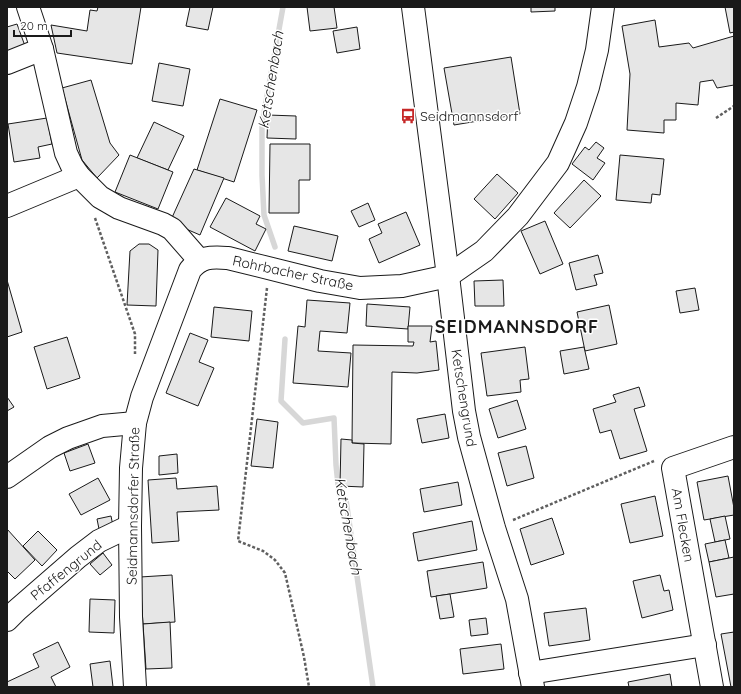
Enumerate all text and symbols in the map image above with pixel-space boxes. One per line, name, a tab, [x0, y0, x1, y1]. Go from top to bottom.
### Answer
scale bar	[14, 12, 71, 38]
text: 20 m	[20, 18, 48, 33]
water label: Ketschenbach	[253, 29, 288, 130]
bus stop icon: Seidmannsdorf	[399, 107, 417, 125]
place label: Seidmannsdorf	[420, 107, 519, 125]
street label: Rohrbacher Straße	[231, 251, 355, 295]
district label: SEIDMANNSDORF	[435, 315, 599, 338]
street label: Ketschengrund	[447, 348, 481, 448]
street label: Seidmannsdorfer Straße	[123, 427, 143, 585]
water label: Ketschenbach	[331, 476, 366, 577]
street label: Am Flecken	[668, 487, 698, 563]
street label: Pfaffengrund	[27, 536, 105, 604]

